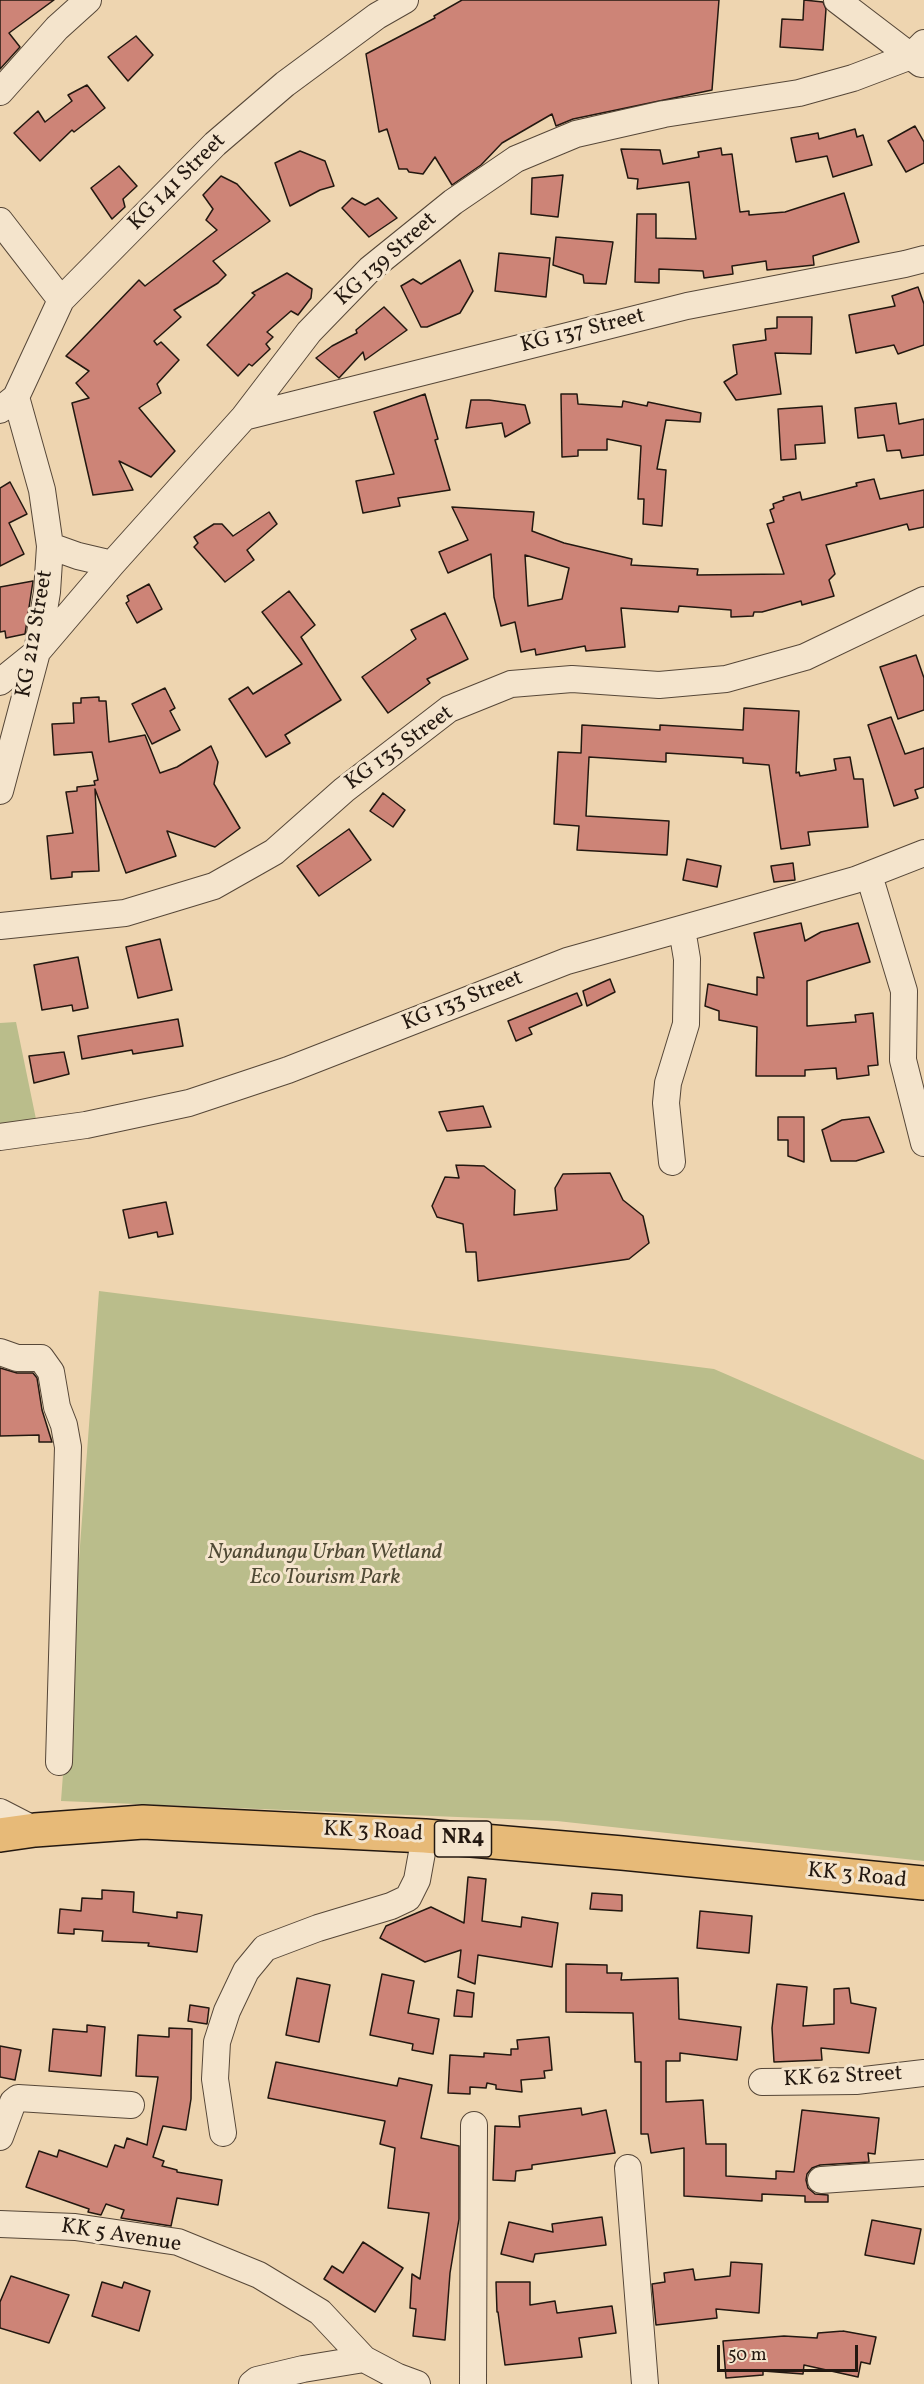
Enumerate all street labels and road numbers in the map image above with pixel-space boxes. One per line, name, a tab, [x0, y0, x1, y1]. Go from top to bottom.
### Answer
street label: KG 141 Street	[124, 129, 232, 237]
street label: KG 139 Street	[331, 207, 443, 313]
street label: KG 137 Street	[518, 304, 648, 360]
street label: KG 212 Street	[12, 568, 60, 700]
street label: KG 135 Street	[341, 701, 459, 797]
street label: KG 133 Street	[399, 966, 527, 1038]
street label: KK 3 Road	[323, 1817, 423, 1849]
road number: NR4	[434, 1821, 492, 1857]
street label: KK 3 Road	[806, 1859, 908, 1895]
street label: KK 62 Street	[783, 2062, 903, 2094]
street label: KK 5 Avenue	[59, 2214, 183, 2260]

